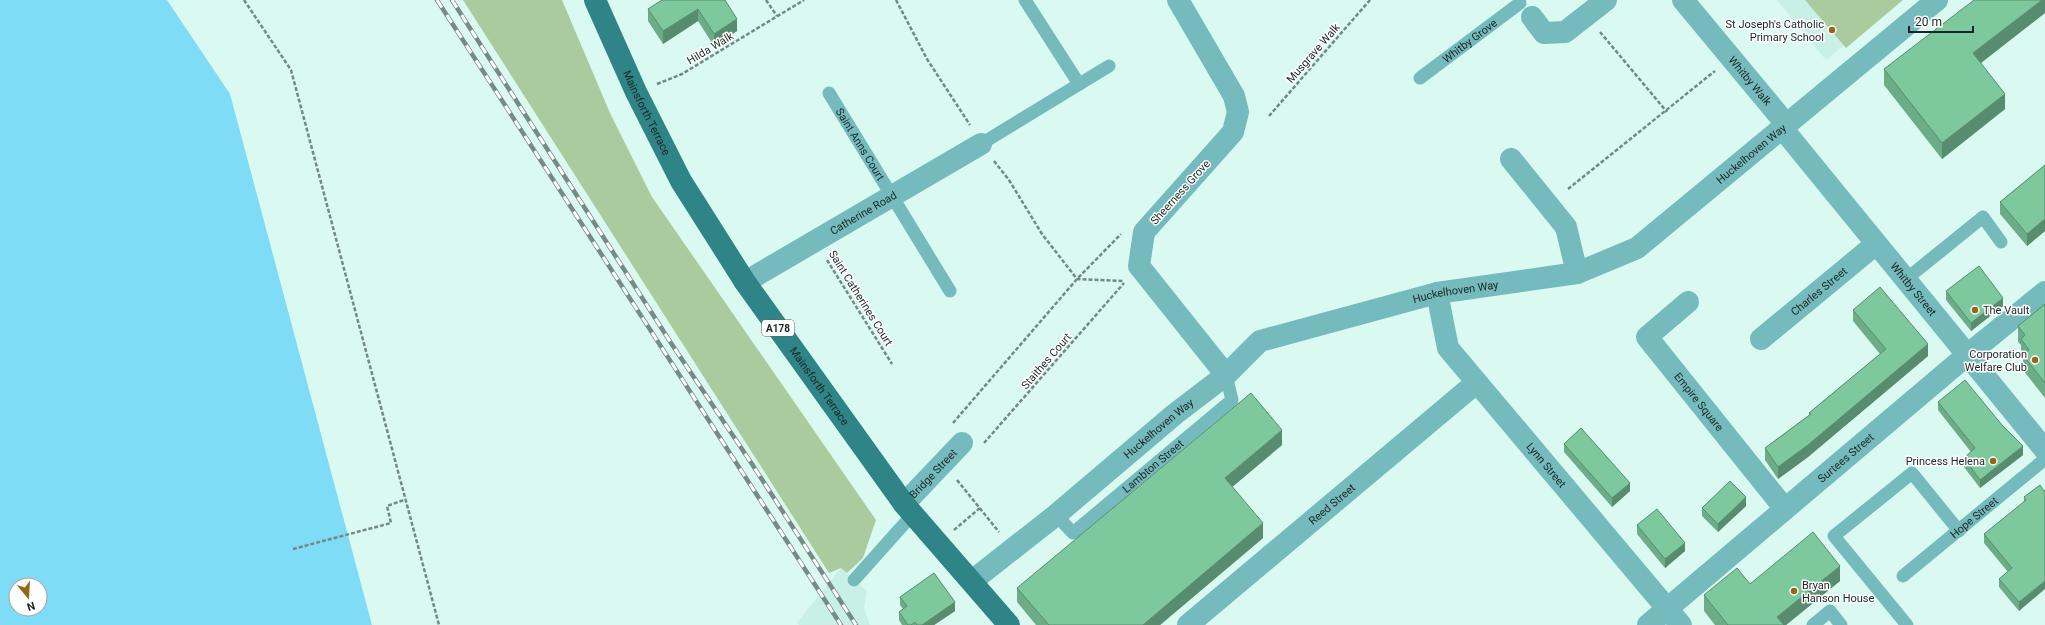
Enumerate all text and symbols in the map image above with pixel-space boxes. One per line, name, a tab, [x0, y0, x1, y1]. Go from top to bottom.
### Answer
scale bar	[1909, 8, 1973, 34]
text: 20 m	[1915, 15, 1942, 29]
street label: Whitby Grove	[1440, 17, 1500, 66]
place label: St Joseph's Catholic Primary School	[1726, 18, 1824, 44]
street label: Musgrave Walk	[1284, 21, 1343, 86]
marker: St Joseph's Catholic Primary School	[1827, 25, 1837, 35]
street label: Hilda Walk	[685, 29, 736, 67]
street label: Whitby Walk	[1726, 54, 1774, 109]
street label: Mainsforth Terrace	[620, 68, 673, 158]
street label: Saint Anns Court	[833, 106, 887, 183]
street label: Huckelhoven Way	[1714, 121, 1790, 187]
street label: Sheerness Grove	[1148, 157, 1213, 227]
street label: Catherine Road	[828, 189, 899, 238]
street label: Saint Catherines Court	[826, 248, 895, 349]
street label: Whitby Street	[1888, 260, 1939, 319]
street label: Charles Street	[1788, 264, 1850, 319]
street label: Huckelhoven Way	[1411, 278, 1500, 306]
place label: The Vault	[1983, 304, 2030, 317]
marker: The Vault	[1970, 305, 1980, 315]
road number: A178	[762, 320, 794, 336]
street label: Staithes Court	[1019, 330, 1074, 392]
street label: Mainsforth Terrace	[787, 345, 852, 428]
place label: Corporation Welfare Club	[1965, 348, 2027, 374]
marker: Corporation Welfare Club	[2030, 355, 2040, 365]
street label: Empire Square	[1671, 370, 1726, 434]
street label: Huckelhoven Way	[1121, 396, 1197, 462]
street label: Surtees Street	[1815, 430, 1877, 485]
street label: Lambton Street	[1120, 437, 1187, 496]
street label: Lynn Street	[1524, 440, 1569, 491]
street label: Bridge Street	[907, 446, 960, 501]
place label: Princess Helena	[1906, 455, 1985, 468]
marker: Princess Helena	[1988, 456, 1998, 466]
street label: Reed Street	[1306, 481, 1358, 528]
street label: Hope Street	[1948, 494, 2001, 541]
north arrow	[8, 577, 48, 617]
place label: Bryan Hanson House	[1802, 579, 1875, 605]
marker: Bryan Hanson House	[1789, 586, 1799, 596]
text: N	[25, 599, 37, 613]

